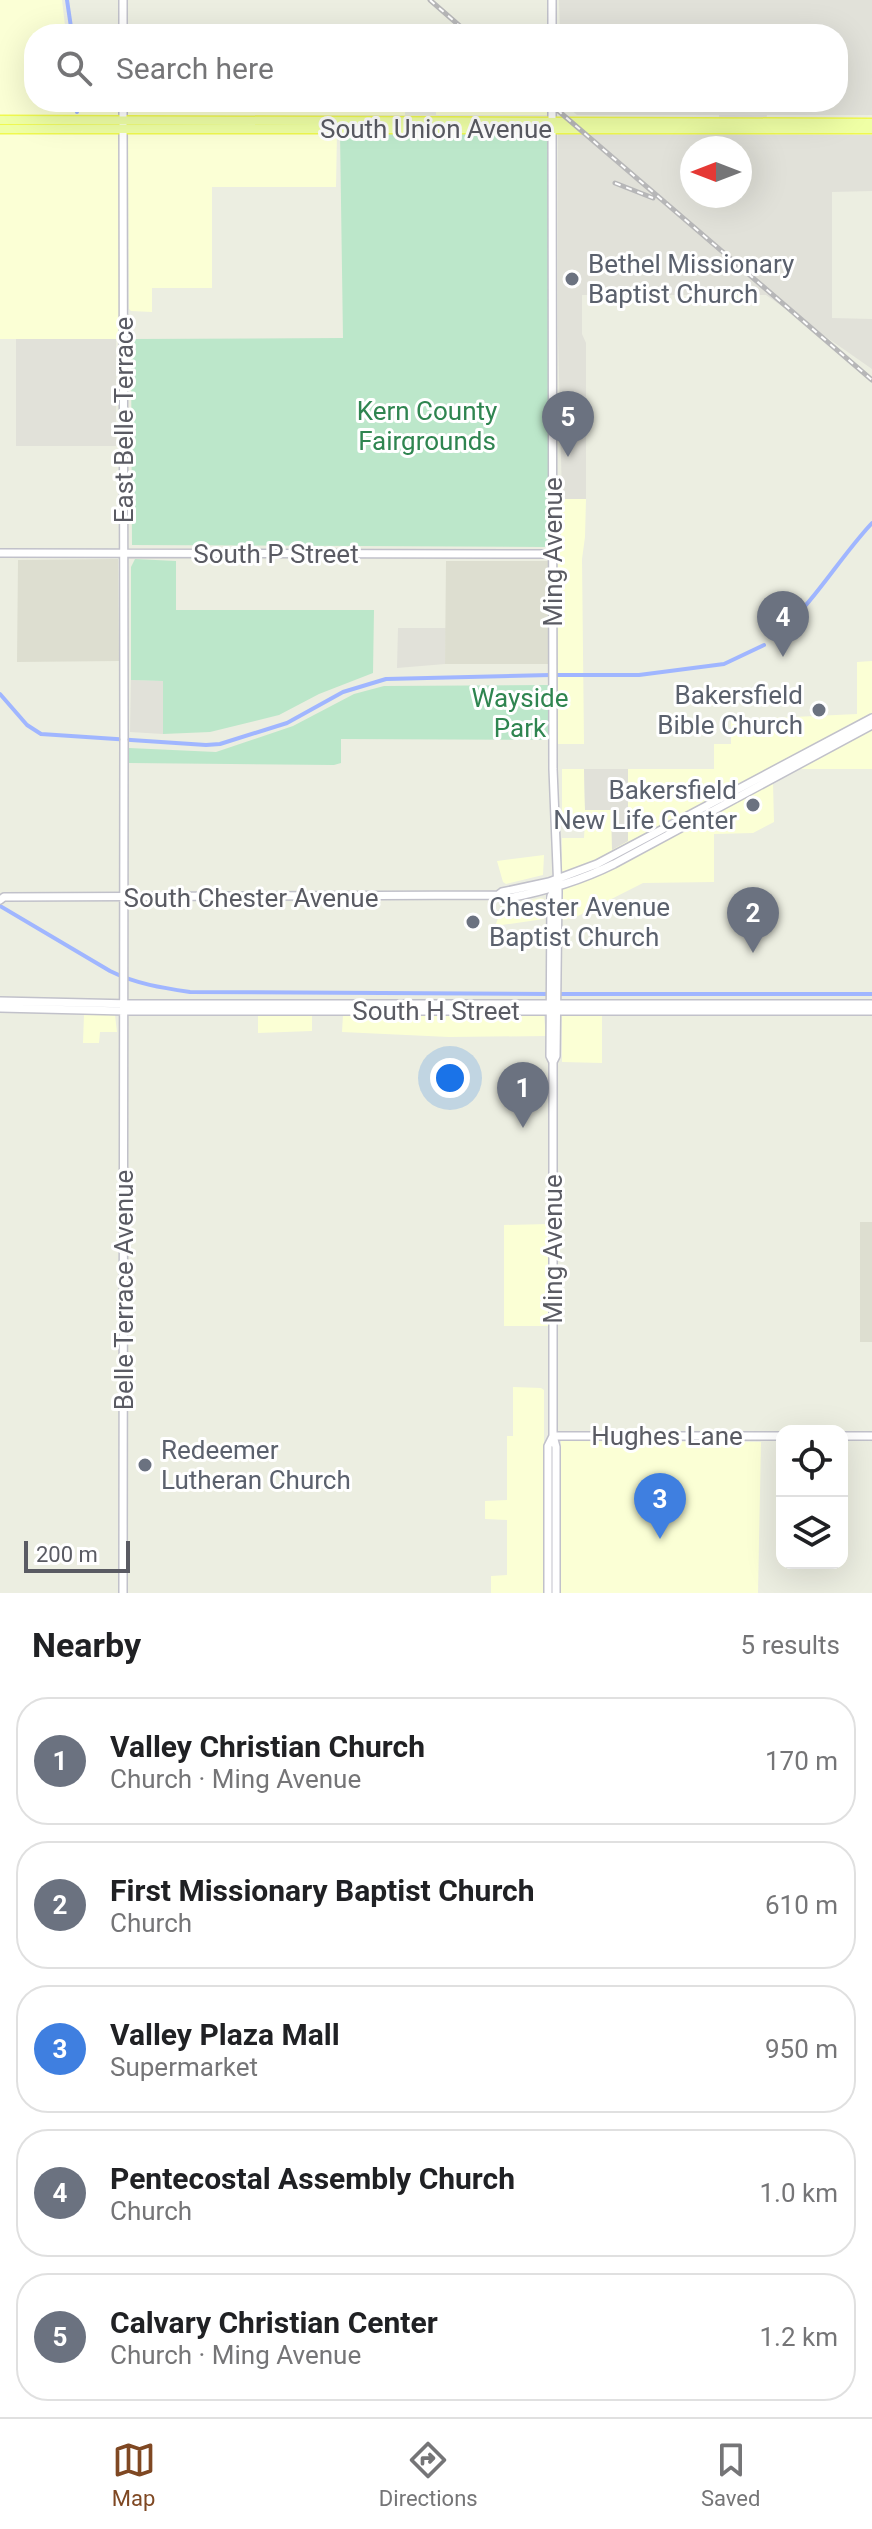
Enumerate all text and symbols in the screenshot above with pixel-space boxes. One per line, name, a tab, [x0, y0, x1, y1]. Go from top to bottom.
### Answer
search box	[24, 24, 848, 112]
icon: search	[52, 46, 96, 90]
text: Search here	[116, 51, 274, 86]
street label: South Union Avenue	[320, 114, 552, 144]
north arrow	[680, 136, 752, 208]
place label: Bethel Missionary Baptist Church	[588, 249, 794, 309]
marker: Bethel Missionary Baptist Church	[563, 270, 581, 288]
street label: East Belle Terrace	[109, 317, 139, 523]
pin: 5	[542, 391, 594, 457]
park label: Kern County Fairgrounds	[357, 396, 497, 456]
street label: Ming Avenue	[538, 477, 568, 627]
street label: South P Street	[193, 539, 359, 569]
pin: 4	[757, 591, 809, 657]
place label: Bakersfield Bible Church	[657, 680, 803, 740]
park label: Wayside Park	[471, 683, 569, 743]
marker: Bakersfield Bible Church	[810, 701, 828, 719]
place label: Bakersfield New Life Center	[553, 775, 737, 835]
marker: Bakersfield New Life Center	[744, 796, 762, 814]
street label: South Chester Avenue	[124, 883, 378, 913]
pin: 2	[727, 887, 779, 953]
place label: Chester Avenue Baptist Church	[489, 892, 670, 952]
marker: Chester Avenue Baptist Church	[464, 913, 482, 931]
street label: South H Street	[352, 996, 520, 1026]
your location	[430, 1058, 470, 1098]
pin: 1	[497, 1062, 549, 1128]
street label: Belle Terrace Avenue	[109, 1170, 139, 1410]
street label: Ming Avenue	[538, 1174, 568, 1324]
street label: Hughes Lane	[591, 1421, 743, 1451]
map controls	[776, 1425, 848, 1569]
button: locate	[776, 1425, 848, 1497]
place label: Redeemer Lutheran Church	[161, 1435, 351, 1495]
marker: Redeemer Lutheran Church	[136, 1456, 154, 1474]
pin: 3	[634, 1473, 686, 1539]
button: layers	[776, 1497, 848, 1569]
scale bar	[24, 1537, 130, 1573]
text: 200 m	[36, 1542, 98, 1567]
text: Nearby	[32, 1625, 141, 1665]
text: 5 results	[741, 1630, 840, 1660]
text: Valley Christian Church	[110, 1729, 425, 1764]
text: 1	[53, 1746, 67, 1776]
text: 170 m	[765, 1746, 838, 1776]
text: Church · Ming Avenue	[110, 1764, 361, 1794]
text: First Missionary Baptist Church	[110, 1873, 535, 1908]
text: 2	[53, 1890, 67, 1920]
text: 610 m	[765, 1890, 838, 1920]
text: Church	[110, 1908, 192, 1938]
text: Valley Plaza Mall	[110, 2017, 340, 2052]
text: 3	[53, 2034, 67, 2064]
text: 950 m	[765, 2034, 838, 2064]
text: Supermarket	[110, 2052, 258, 2082]
text: Pentecostal Assembly Church	[110, 2161, 515, 2196]
text: 4	[53, 2178, 67, 2208]
text: 1.0 km	[759, 2178, 838, 2208]
text: Church	[110, 2196, 192, 2226]
text: Calvary Christian Center	[110, 2305, 438, 2340]
text: 5	[53, 2322, 67, 2352]
text: 1.2 km	[759, 2322, 838, 2352]
text: Church · Ming Avenue	[110, 2340, 361, 2370]
tab: Map	[112, 2438, 156, 2511]
tab: Directions	[379, 2438, 478, 2511]
tab: Saved	[701, 2438, 760, 2511]

